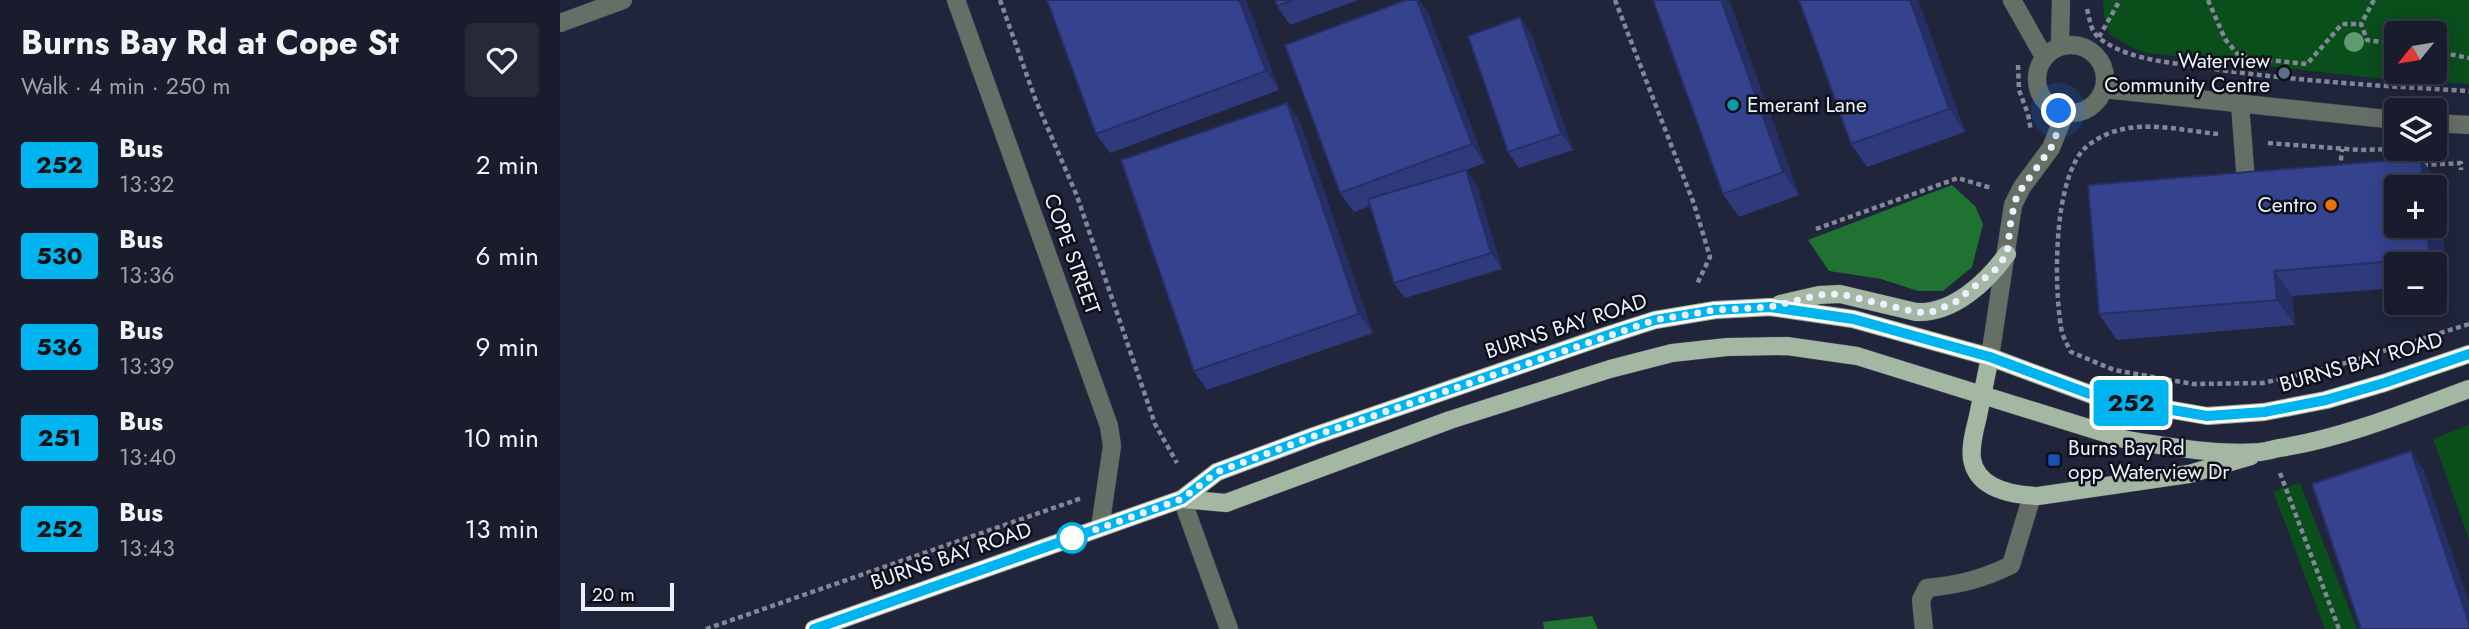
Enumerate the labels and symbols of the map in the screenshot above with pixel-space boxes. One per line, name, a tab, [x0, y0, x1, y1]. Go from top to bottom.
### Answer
north arrow	[2384, 21, 2446, 84]
place label: Waterview Community Centre	[2104, 46, 2271, 100]
marker: Waterview Community Centre	[2276, 65, 2292, 81]
place label: Emerant Lane	[1747, 90, 1867, 120]
your location	[2041, 93, 2076, 128]
marker: Emerant Lane	[1725, 97, 1741, 113]
street label: COPE STREET	[1036, 190, 1108, 319]
place label: Centro	[2257, 190, 2317, 220]
marker: Centro	[2323, 197, 2339, 213]
street label: BURNS BAY ROAD	[1481, 286, 1651, 366]
street label: BURNS BAY ROAD	[2276, 324, 2446, 400]
line badge: 252	[2091, 380, 2171, 426]
place label: Burns Bay Rd opp Waterview Dr	[2068, 433, 2230, 487]
marker: Burns Bay Rd opp Waterview Dr	[2046, 452, 2062, 468]
street label: BURNS BAY ROAD	[866, 514, 1036, 598]
unlabelled marker	[1057, 523, 1087, 553]
scale bar	[581, 580, 674, 612]

